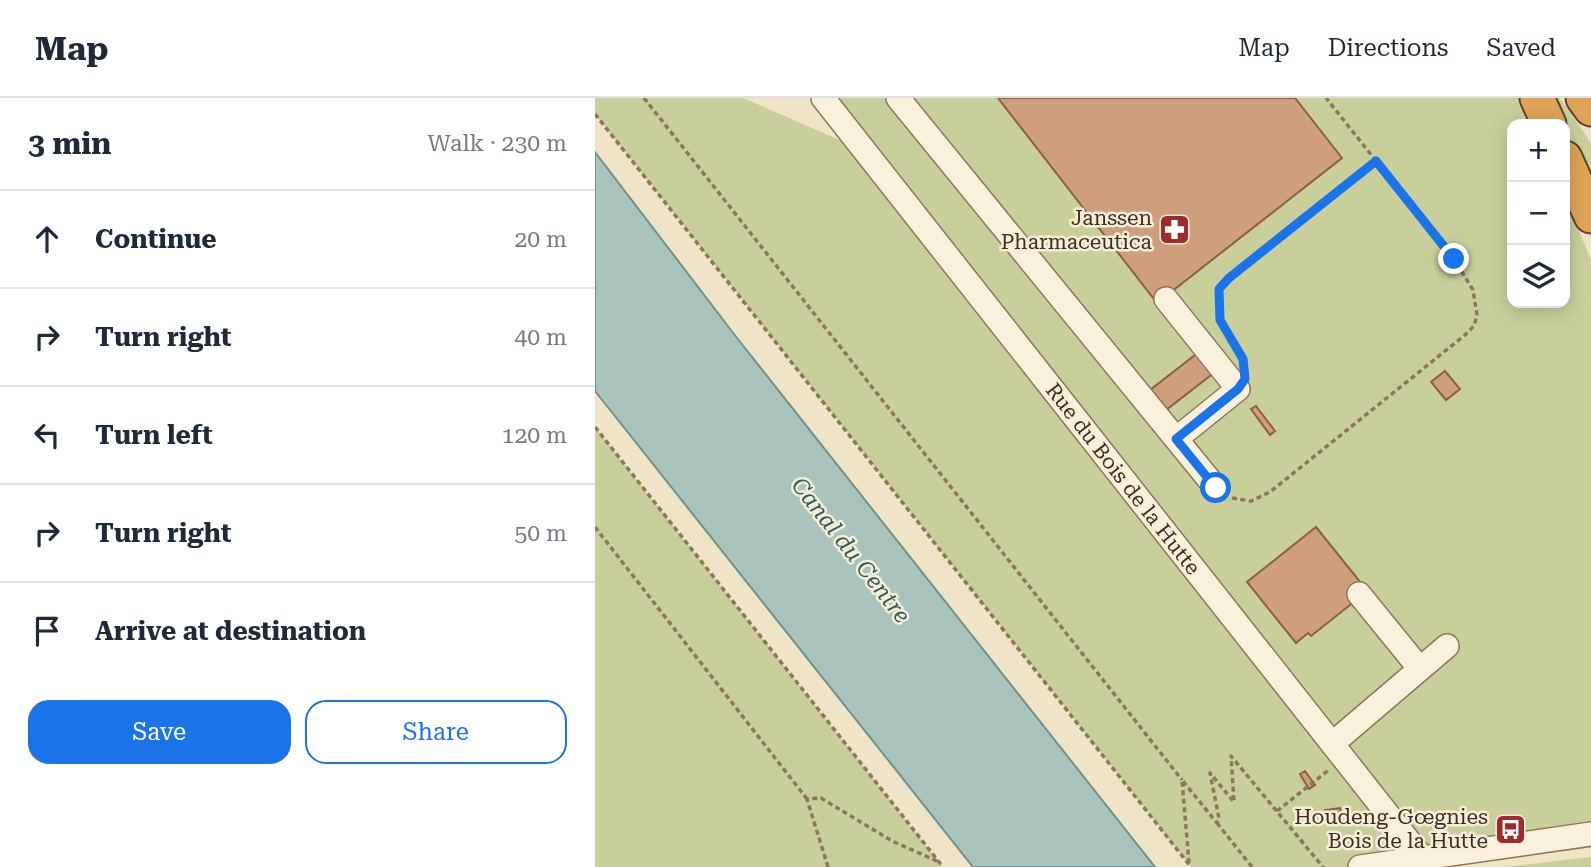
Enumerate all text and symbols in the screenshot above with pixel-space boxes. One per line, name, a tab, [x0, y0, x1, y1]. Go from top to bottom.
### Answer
text: Map	[35, 29, 109, 68]
text: Map	[1238, 34, 1290, 62]
text: Directions	[1328, 34, 1448, 62]
text: Saved	[1486, 34, 1556, 62]
map controls	[1507, 119, 1570, 308]
button: +	[1507, 119, 1570, 182]
text: 3 min	[28, 126, 111, 161]
text: Walk · 230 m	[428, 130, 567, 157]
button: −	[1507, 182, 1570, 245]
place label: Janssen Pharmaceutica	[1001, 206, 1153, 254]
pharmacy icon: Janssen Pharmaceutica	[1158, 213, 1192, 247]
icon: ahead	[28, 220, 66, 258]
text: Continue	[95, 224, 217, 254]
text: 20 m	[514, 226, 567, 253]
route end	[1438, 243, 1469, 274]
button: layers	[1507, 245, 1570, 308]
icon: right	[28, 318, 66, 356]
text: Turn right	[95, 322, 231, 352]
text: 40 m	[514, 324, 567, 351]
street label: Rue du Bois de la Hutte	[1041, 379, 1205, 579]
icon: left	[28, 416, 66, 454]
text: Turn left	[95, 420, 213, 450]
text: 120 m	[502, 422, 567, 449]
water label: Canal du Centre	[785, 472, 916, 628]
route start	[1200, 472, 1231, 503]
icon: right	[28, 514, 66, 552]
text: Turn right	[95, 518, 231, 548]
text: 50 m	[514, 520, 567, 547]
icon: arrive	[28, 612, 66, 650]
text: Arrive at destination	[95, 616, 366, 646]
button: Save	[28, 700, 291, 764]
button: Share	[305, 700, 567, 764]
place label: Houdeng-Gœgnies Bois de la Hutte	[1294, 805, 1488, 853]
bus stop icon: Houdeng-Gœgnies Bois de la Hutte	[1494, 812, 1528, 846]

